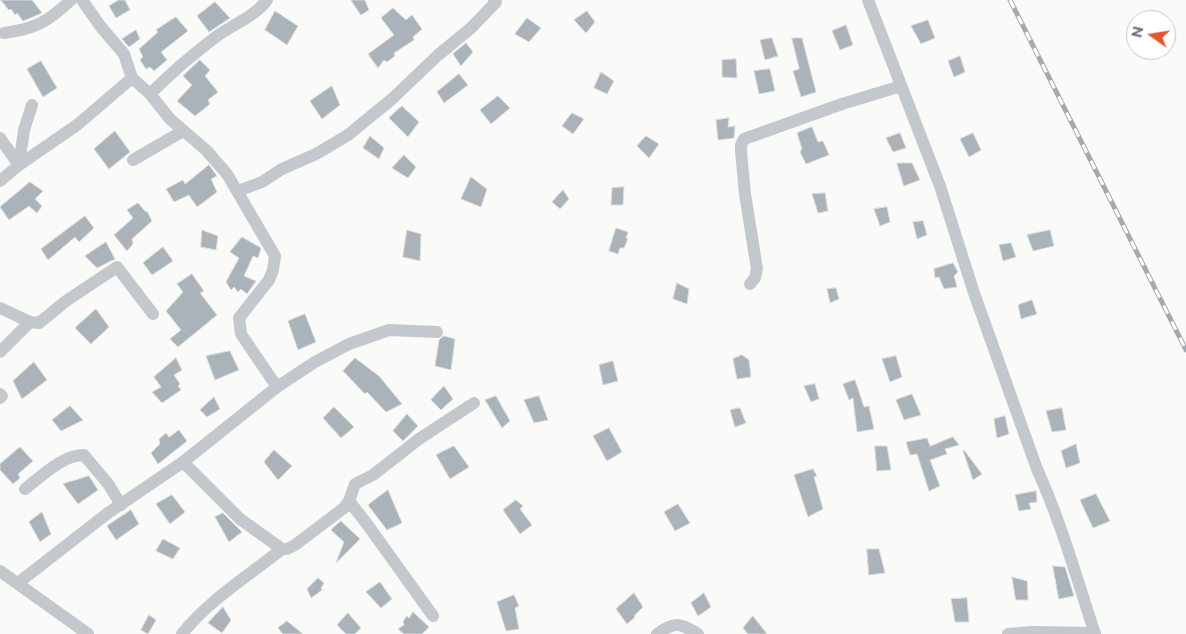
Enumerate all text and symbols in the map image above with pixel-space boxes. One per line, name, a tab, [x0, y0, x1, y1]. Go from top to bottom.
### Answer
north arrow	[1126, 10, 1176, 60]
text: N	[1127, 24, 1147, 39]

